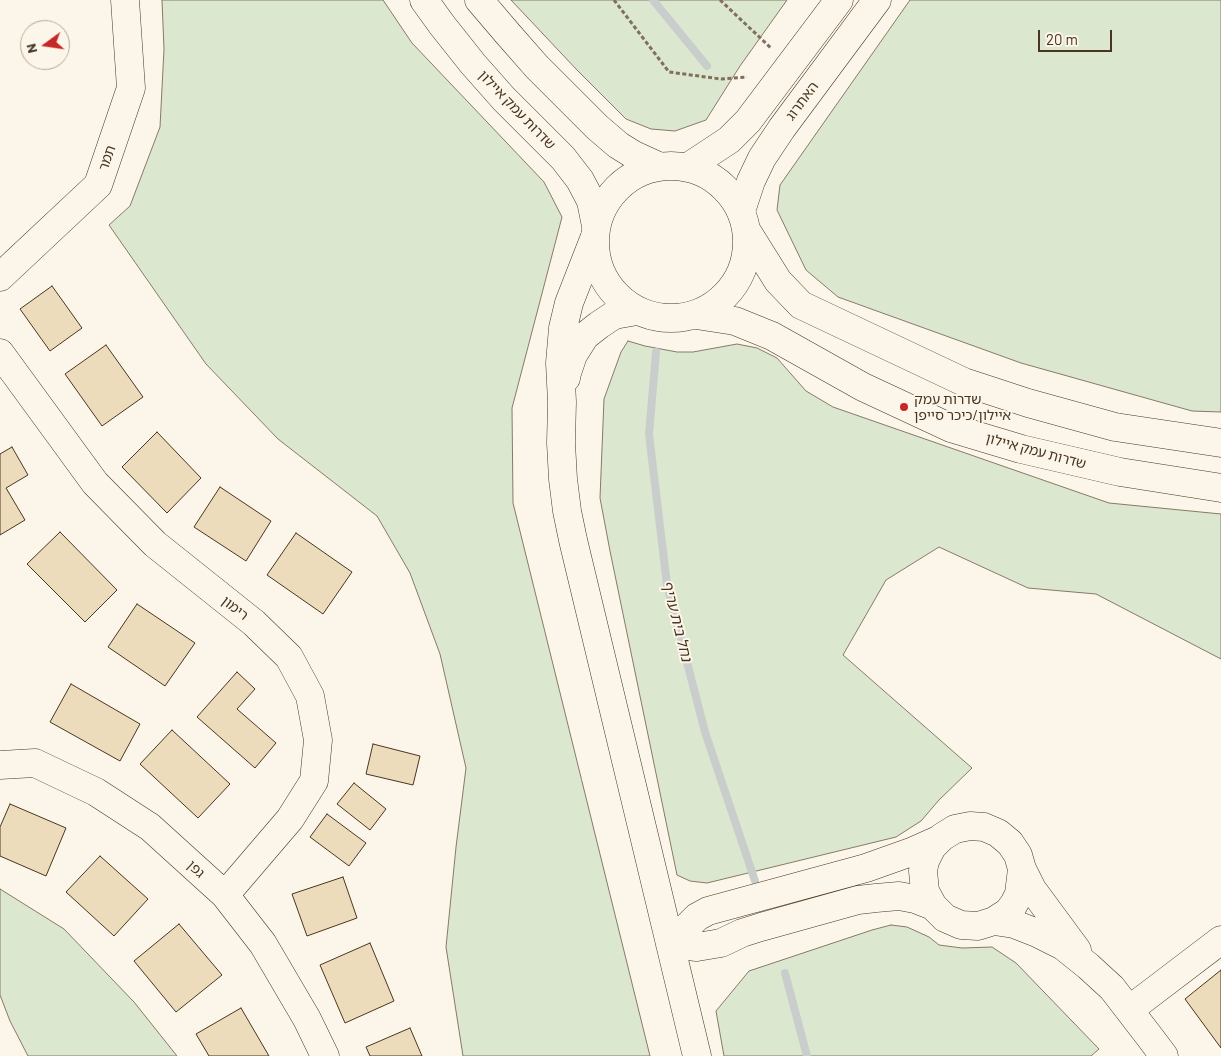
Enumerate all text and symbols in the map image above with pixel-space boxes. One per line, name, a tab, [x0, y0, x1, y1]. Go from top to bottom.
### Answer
north arrow	[20, 20, 70, 70]
scale bar	[1041, 20, 1115, 52]
text: 20 m	[1046, 30, 1078, 48]
text: N	[22, 42, 40, 55]
street label: שדרות עמק איילון	[475, 67, 559, 153]
street label: האתרוג	[782, 78, 822, 124]
street label: תמר	[95, 143, 119, 173]
place label: שדרות עמק איילון/כיכר סייפן	[914, 391, 1011, 424]
marker: שדרות עמק איילון/כיכר סייפן	[898, 401, 910, 413]
street label: שדרות עמק איילון	[984, 430, 1088, 472]
water label: נחל בית עריף	[658, 579, 696, 663]
street label: רימון	[218, 592, 252, 624]
street label: גפן	[184, 857, 208, 881]

